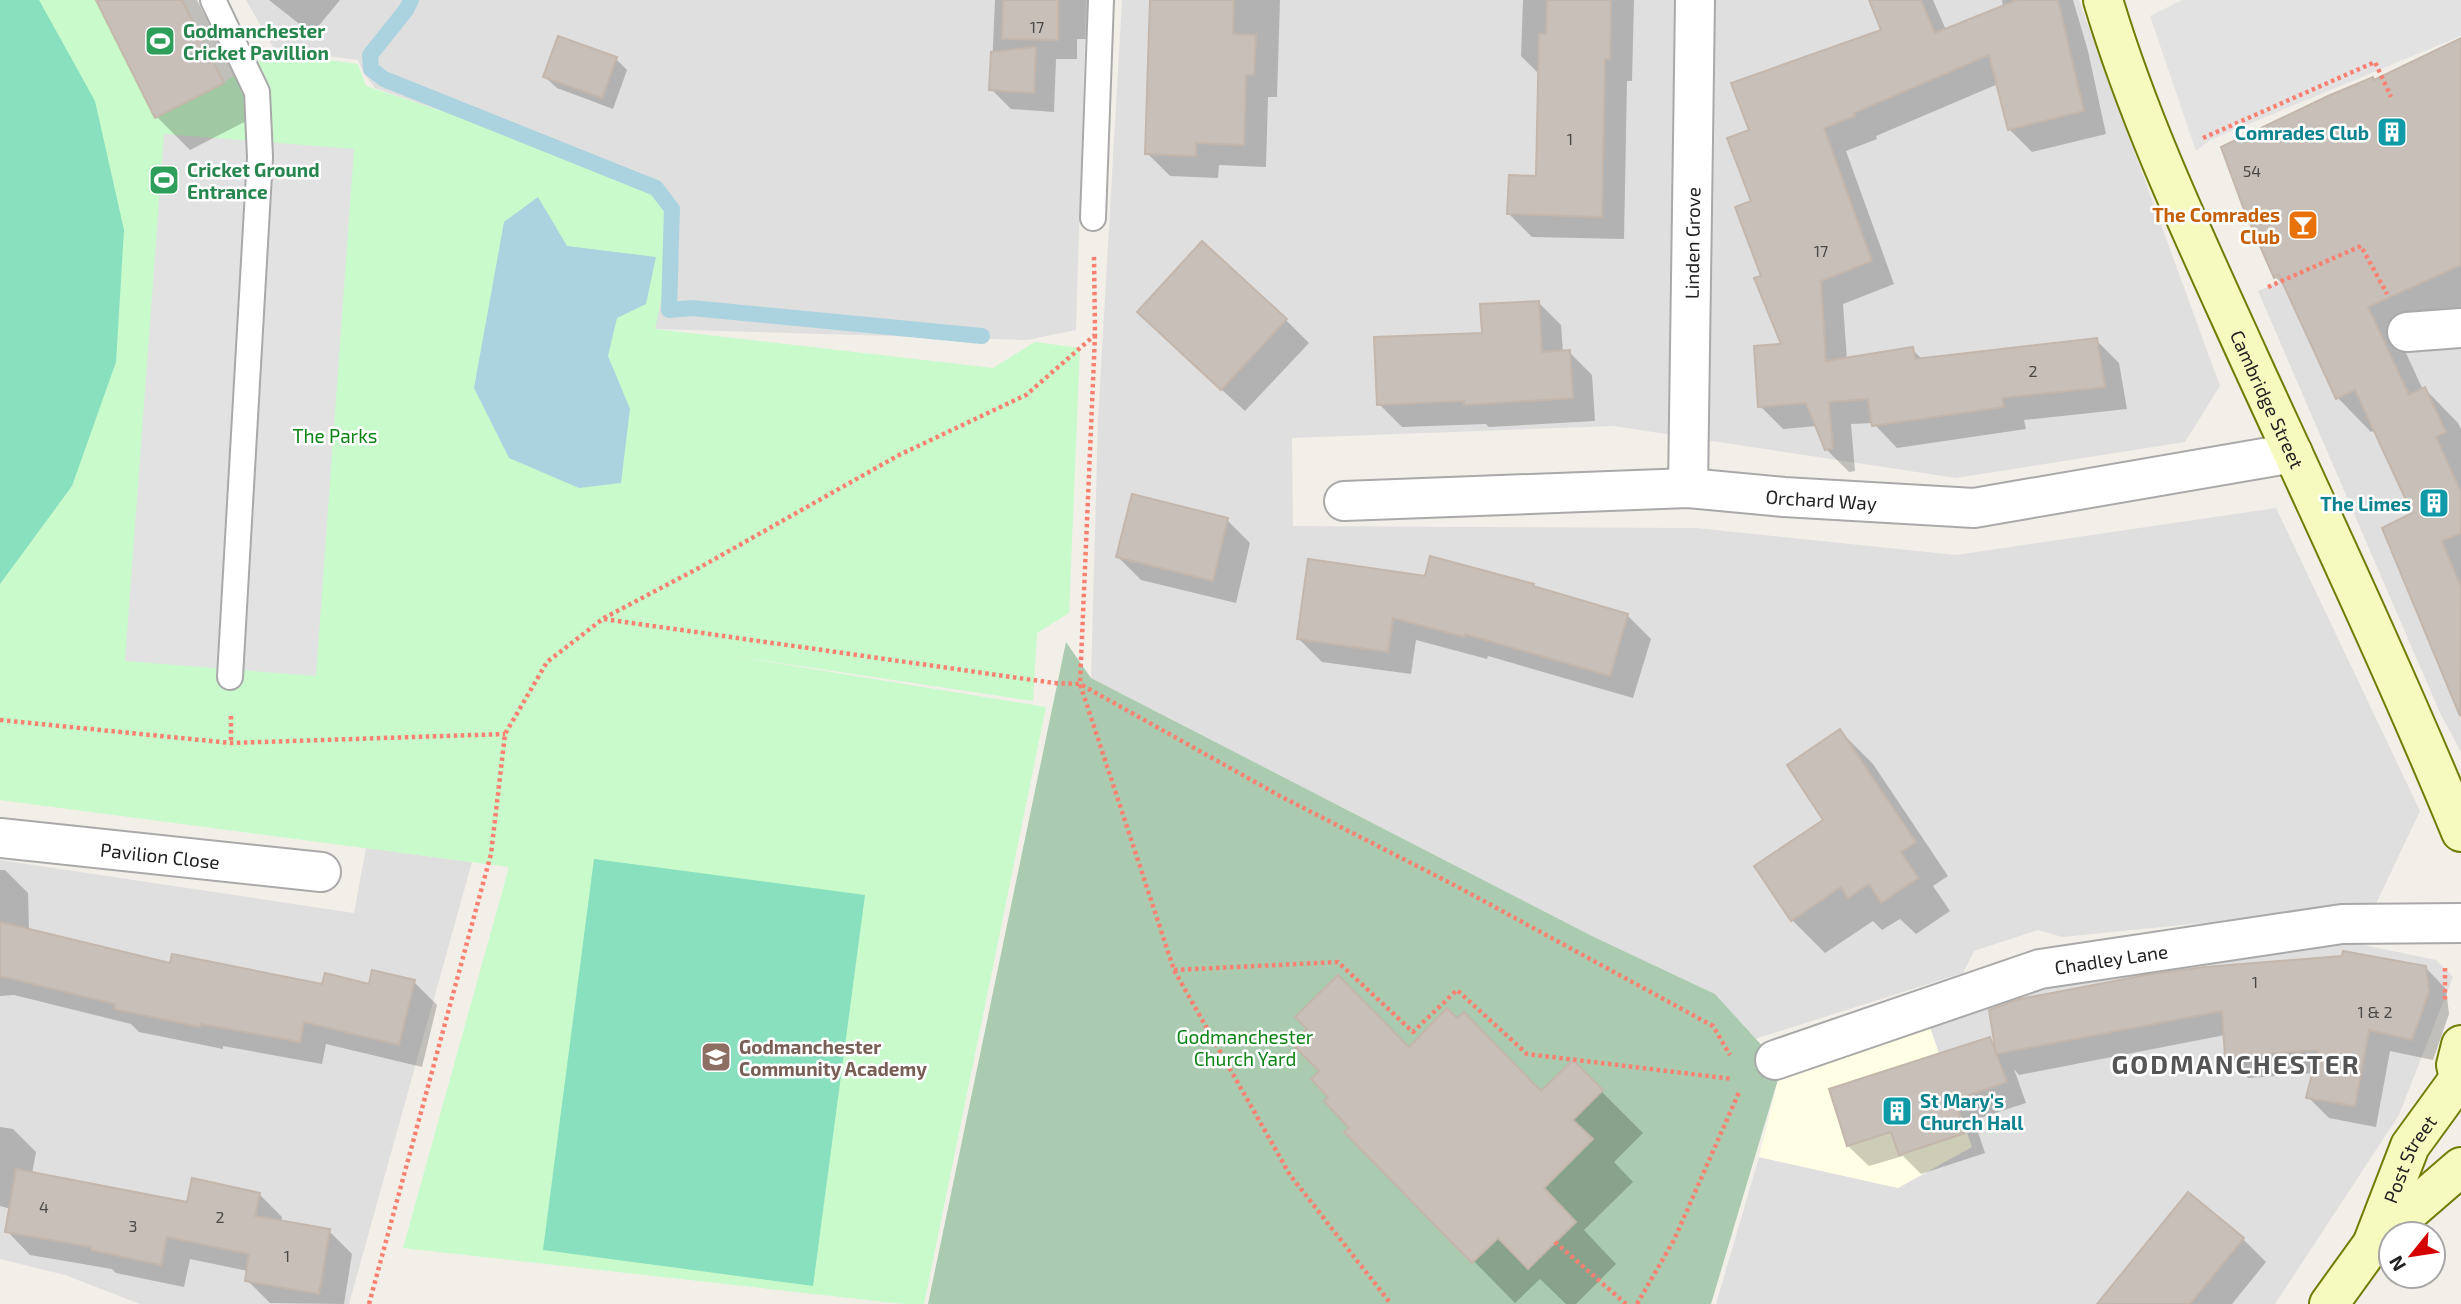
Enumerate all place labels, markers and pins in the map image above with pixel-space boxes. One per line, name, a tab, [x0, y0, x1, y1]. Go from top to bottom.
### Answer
place label: Godmanchester Cricket Pavillion	[183, 19, 329, 64]
sports icon: Godmanchester Cricket Pavillion	[143, 24, 177, 58]
building icon: Comrades Club	[2375, 115, 2409, 149]
place label: Comrades Club	[2235, 121, 2369, 144]
place label: Cricket Ground Entrance	[187, 158, 320, 203]
sports icon: Cricket Ground Entrance	[147, 163, 181, 197]
place label: The Comrades Club	[2152, 203, 2280, 248]
bar icon: The Comrades Club	[2286, 208, 2320, 242]
building icon: The Limes	[2417, 486, 2451, 520]
place label: The Limes	[2320, 492, 2411, 515]
place label: Godmanchester Community Academy	[739, 1035, 927, 1081]
school or university icon: Godmanchester Community Academy	[699, 1040, 733, 1074]
place label: St Mary's Church Hall	[1920, 1089, 2024, 1134]
building icon: St Mary's Church Hall	[1880, 1094, 1914, 1128]

